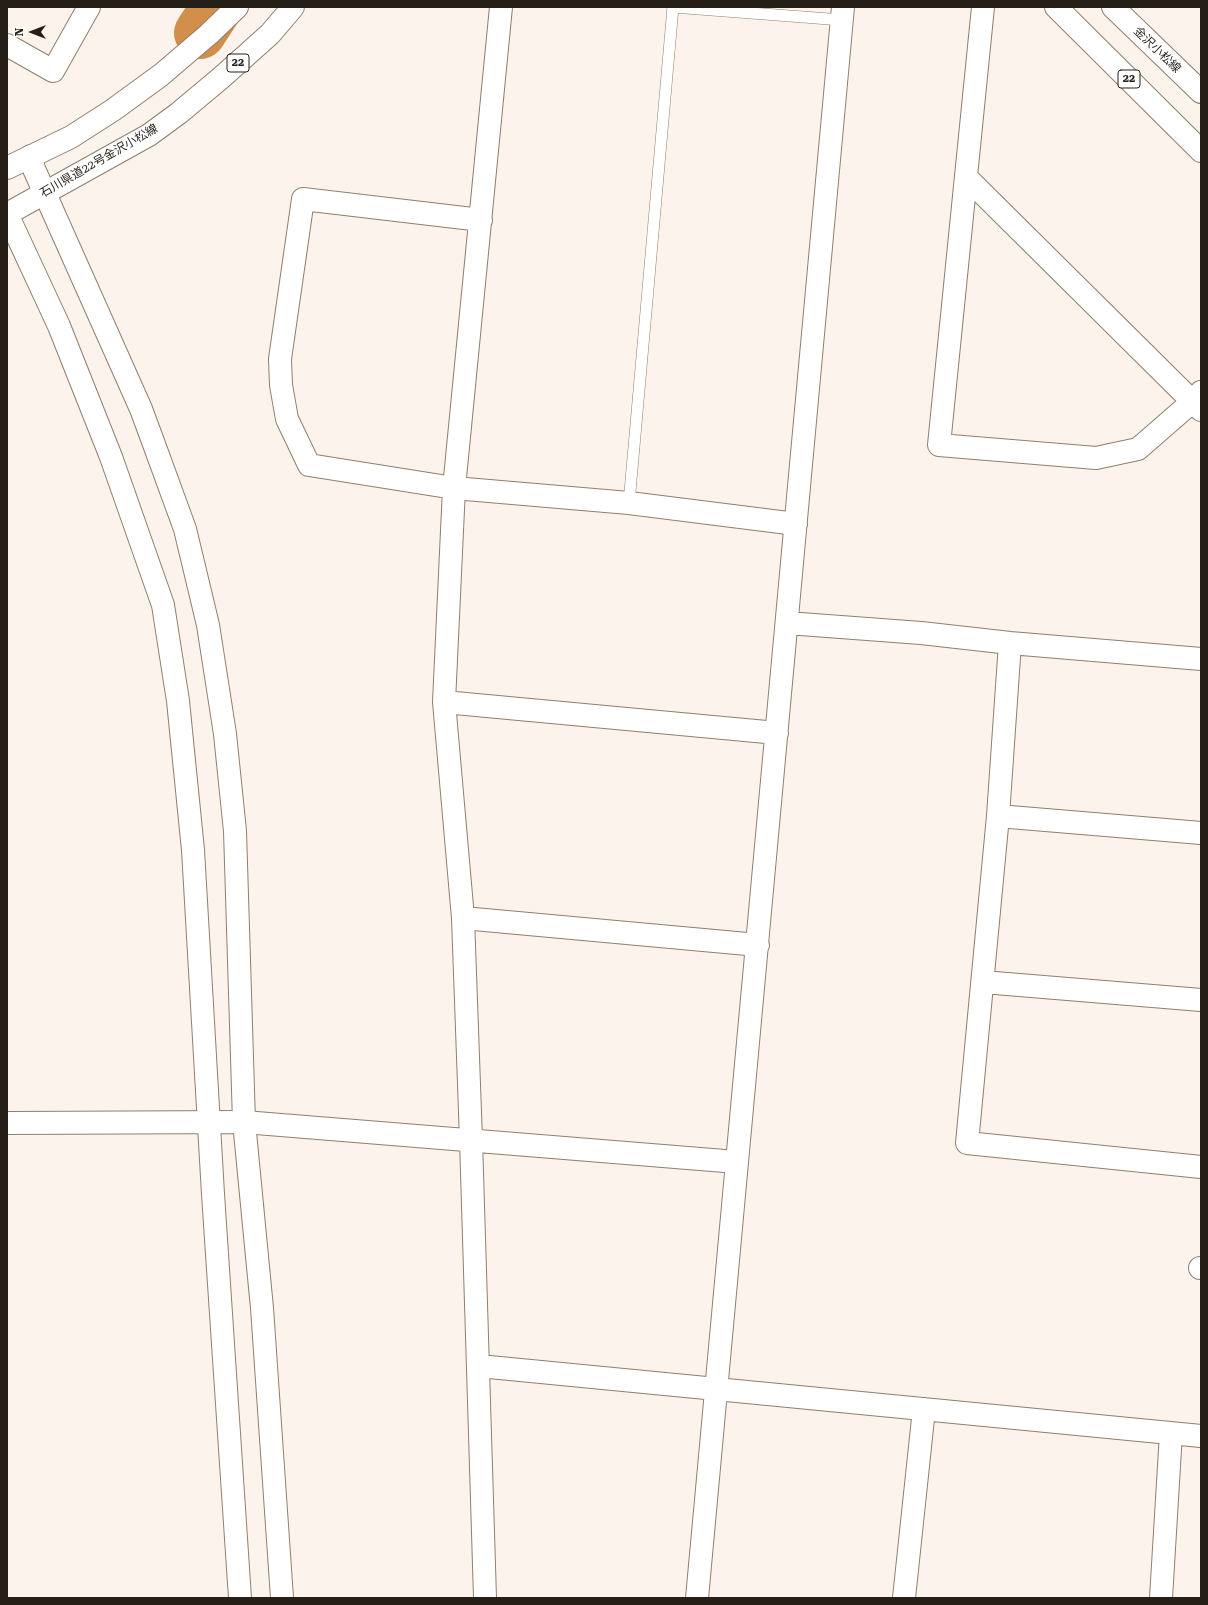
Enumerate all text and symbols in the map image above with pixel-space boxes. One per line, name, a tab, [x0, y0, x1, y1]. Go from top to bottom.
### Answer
north arrow	[12, 12, 52, 52]
street label: 金沢小松線	[1130, 24, 1184, 76]
text: N	[13, 28, 26, 36]
road number: 22	[227, 54, 249, 72]
road number: 22	[1118, 70, 1140, 88]
street label: 石川県道22号金沢小松線	[38, 121, 160, 201]

